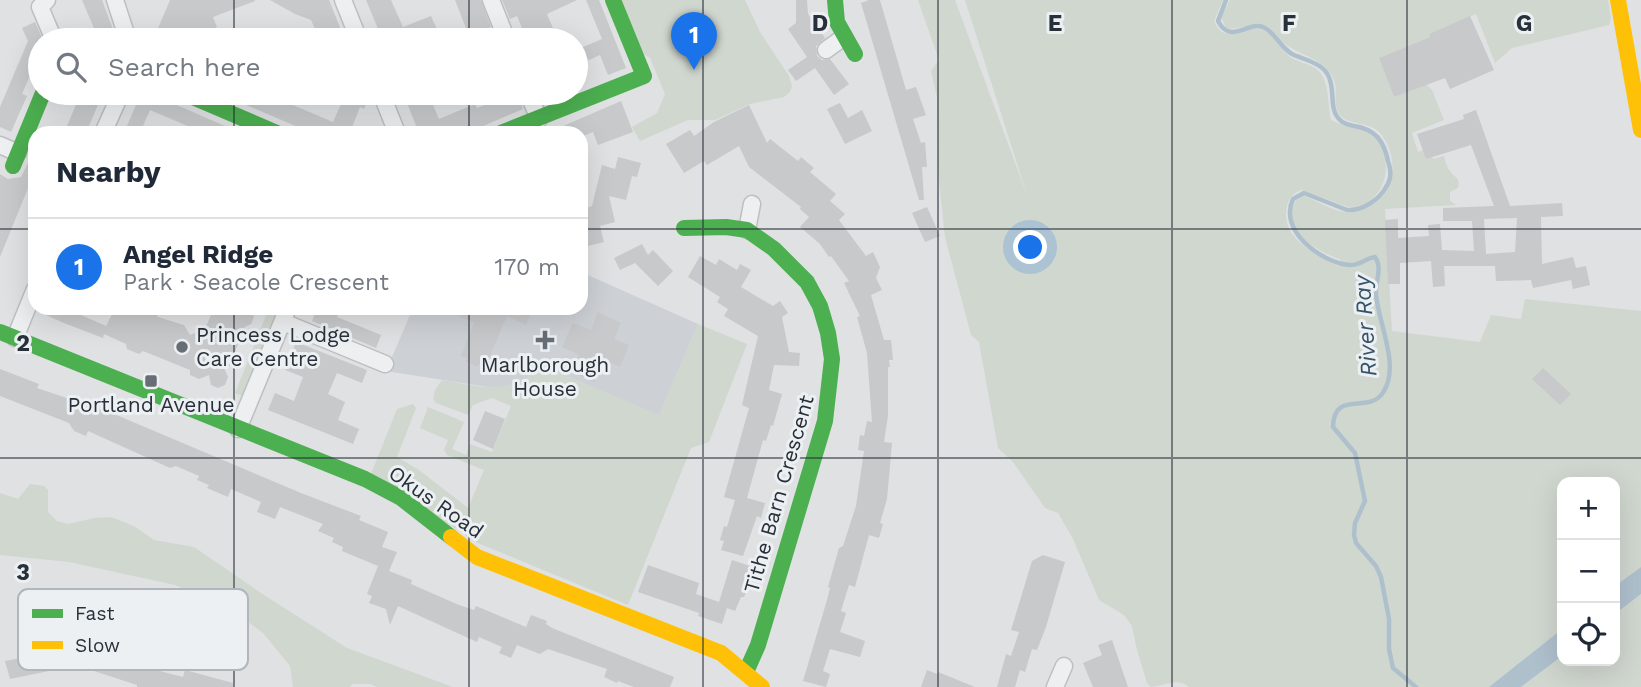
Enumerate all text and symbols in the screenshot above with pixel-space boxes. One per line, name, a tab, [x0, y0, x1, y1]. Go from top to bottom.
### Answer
text: D	[812, 10, 828, 37]
text: E	[1048, 10, 1062, 37]
text: F	[1282, 10, 1296, 37]
text: G	[1516, 10, 1532, 37]
pin: 1	[671, 12, 717, 70]
search box	[28, 28, 588, 105]
icon: search	[52, 48, 90, 86]
text: Search here	[108, 52, 260, 82]
text: Nearby	[56, 154, 161, 189]
your location	[1013, 230, 1047, 264]
text: Angel Ridge	[123, 239, 273, 269]
text: 1	[74, 254, 84, 281]
text: 170 m	[495, 254, 560, 281]
text: Park · Seacole Crescent	[123, 269, 389, 296]
water label: River Ray	[1348, 273, 1383, 378]
place label: Princess Lodge Care Centre	[196, 322, 350, 371]
text: 2	[16, 330, 30, 357]
marker: Marlborough House	[535, 330, 555, 350]
marker: Princess Lodge Care Centre	[174, 339, 190, 355]
place label: Marlborough House	[481, 352, 609, 401]
marker: Portland Avenue	[143, 373, 159, 389]
place label: Portland Avenue	[67, 392, 235, 417]
street label: Tithe Barn Crescent	[738, 392, 819, 596]
street label: Okus Road	[384, 460, 488, 543]
map controls	[1557, 477, 1620, 666]
button: +	[1557, 477, 1620, 540]
button: −	[1557, 540, 1620, 603]
text: 3	[16, 559, 30, 586]
legend	[18, 589, 248, 670]
text: Fast	[75, 602, 114, 625]
button: locate	[1557, 603, 1620, 666]
text: Slow	[75, 634, 120, 657]

